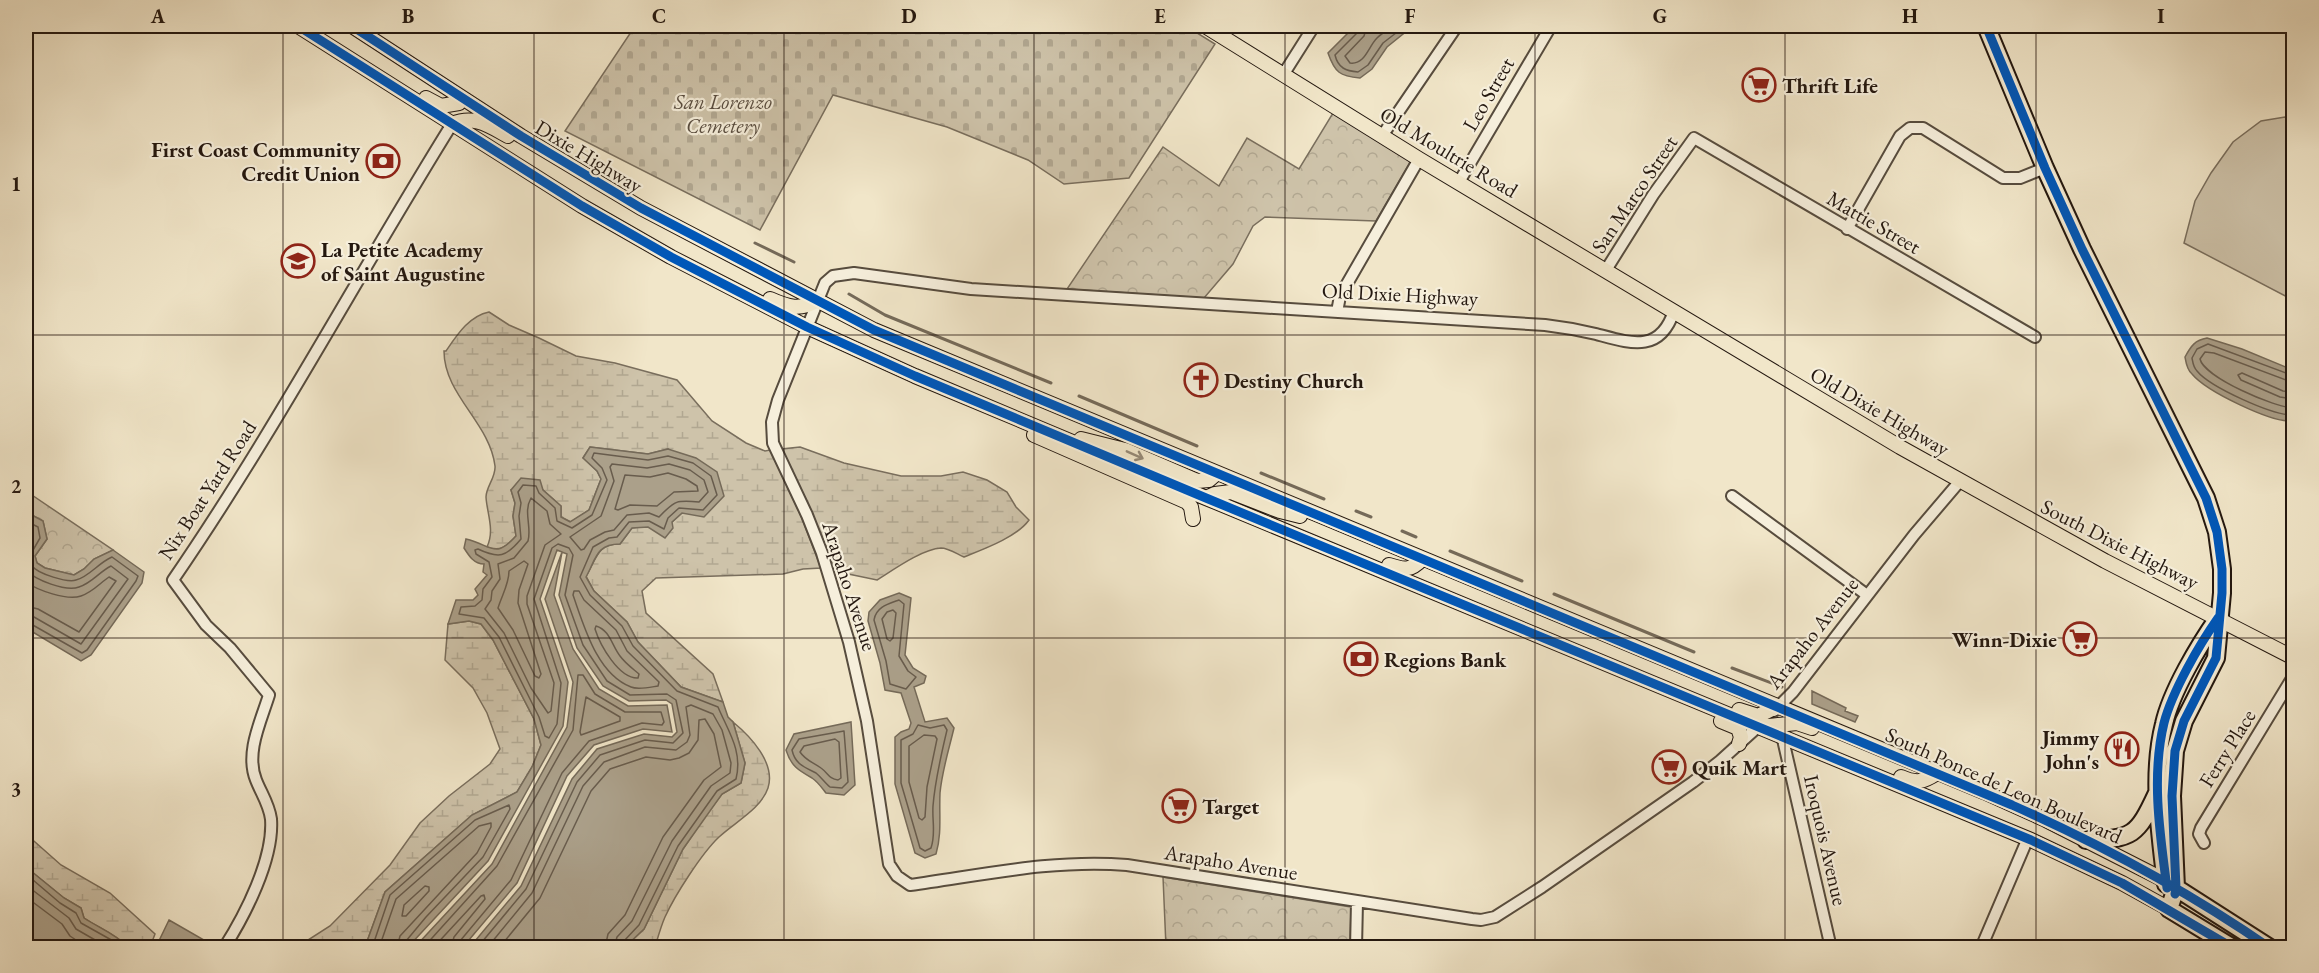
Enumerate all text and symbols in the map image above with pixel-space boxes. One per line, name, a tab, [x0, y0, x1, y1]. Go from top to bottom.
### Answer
text: A	[150, 3, 166, 29]
text: B	[402, 3, 414, 29]
text: C	[652, 3, 666, 29]
text: D	[901, 3, 917, 29]
text: E	[1154, 3, 1166, 29]
text: F	[1405, 3, 1416, 29]
text: G	[1653, 3, 1667, 29]
text: H	[1902, 3, 1918, 29]
text: I	[2157, 3, 2165, 29]
street label: Leo Street	[1456, 52, 1520, 136]
supermarket icon: Thrift Life	[1741, 67, 1777, 103]
place label: Thrift Life	[1782, 72, 1878, 99]
park label: San Lorenzo Cemetery	[673, 88, 772, 139]
street label: Old Moultrie Road	[1375, 100, 1523, 204]
street label: Dixie Highway	[530, 113, 648, 199]
street label: San Marco Street	[1585, 130, 1683, 258]
place label: First Coast Community Credit Union	[151, 136, 361, 187]
bank icon: First Coast Community Credit Union	[365, 143, 401, 179]
text: 1	[11, 171, 21, 197]
street label: Mattie Street	[1822, 184, 1926, 260]
place label: La Petite Academy of Saint Augustine	[321, 236, 485, 287]
school or university icon: La Petite Academy of Saint Augustine	[280, 243, 316, 279]
street label: Old Dixie Highway	[1321, 276, 1480, 312]
street label: Old Dixie Highway	[1806, 360, 1955, 462]
church icon: Destiny Church	[1183, 362, 1219, 398]
place label: Destiny Church	[1224, 367, 1364, 394]
street label: Nix Boat Yard Road	[152, 415, 262, 565]
one-way arrow	[1125, 449, 1143, 461]
text: 2	[11, 473, 22, 499]
street label: South Dixie Highway	[2037, 493, 2204, 596]
street label: Arapaho Avenue	[816, 517, 884, 654]
street label: Arapaho Avenue	[1759, 572, 1864, 695]
supermarket icon: Winn-Dixie	[2062, 621, 2098, 657]
place label: Winn-Dixie	[1952, 626, 2057, 653]
bank icon: Regions Bank	[1343, 641, 1379, 677]
place label: Regions Bank	[1384, 646, 1507, 673]
street label: Ferry Place	[2192, 704, 2262, 792]
street label: South Ponce de Leon Boulevard	[1881, 721, 2127, 850]
place label: Jimmy John's	[2040, 724, 2100, 775]
restaurant icon: Jimmy John's	[2104, 731, 2140, 767]
supermarket icon: Quik Mart	[1651, 749, 1687, 785]
place label: Quik Mart	[1692, 754, 1787, 781]
street label: Iroquois Avenue	[1798, 772, 1854, 908]
text: 3	[11, 776, 21, 802]
supermarket icon: Target	[1161, 788, 1197, 824]
place label: Target	[1202, 793, 1259, 820]
street label: Arapaho Avenue	[1161, 838, 1300, 886]

